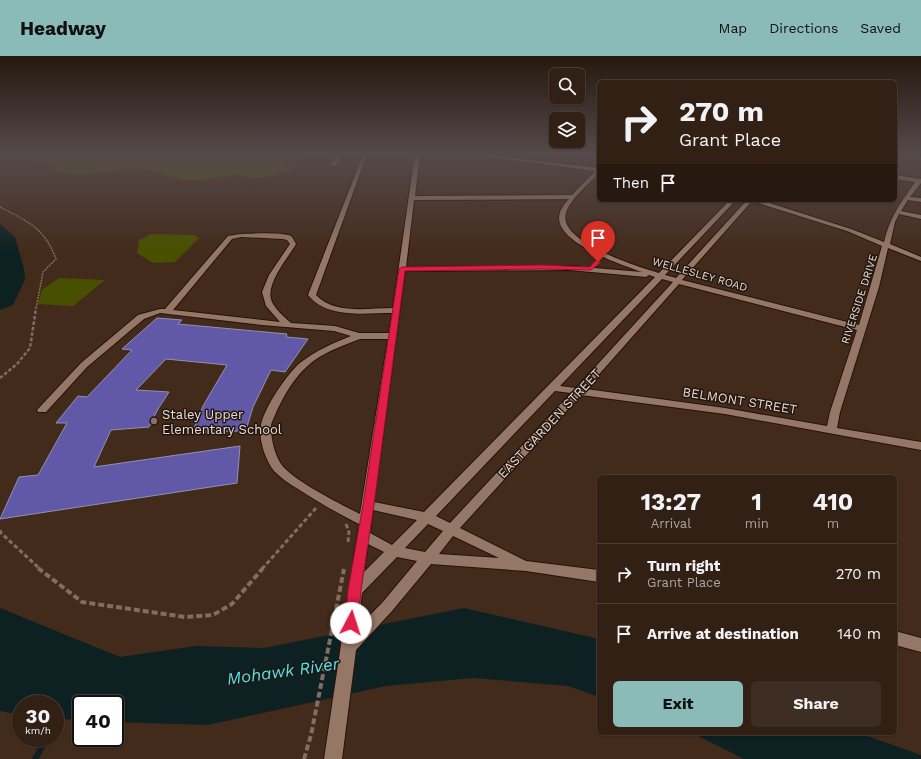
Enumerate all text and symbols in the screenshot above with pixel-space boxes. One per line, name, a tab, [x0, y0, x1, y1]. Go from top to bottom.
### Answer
text: Headway	[20, 17, 106, 40]
text: Map	[719, 20, 747, 36]
text: Directions	[769, 20, 838, 36]
text: Saved	[860, 20, 901, 36]
map controls	[549, 68, 585, 148]
button: search	[549, 68, 585, 104]
text: 270 m	[679, 95, 764, 128]
icon: right	[613, 96, 665, 148]
button: layers	[549, 112, 585, 148]
text: Grant Place	[679, 129, 781, 150]
icon: arrive	[657, 172, 679, 194]
text: Then	[613, 174, 649, 192]
pin	[581, 221, 615, 262]
icon: arrive	[587, 227, 609, 249]
street label: RIVERSIDE DRIVE	[839, 253, 880, 346]
street label: WELLESLEY ROAD	[651, 255, 749, 294]
street label: EAST GARDEN STREET	[495, 366, 604, 481]
street label: BELMONT STREET	[682, 384, 798, 417]
place label: Staley Upper Elementary School	[162, 407, 282, 437]
marker: Staley Upper Elementary School	[149, 416, 159, 426]
text: 13:27	[641, 488, 701, 516]
text: 1	[752, 488, 762, 516]
text: 410	[813, 488, 853, 516]
text: Arrival	[651, 516, 691, 531]
text: min	[745, 516, 769, 531]
text: m	[827, 516, 839, 531]
text: Turn right	[647, 557, 720, 575]
icon: right	[613, 563, 635, 585]
text: 270 m	[836, 565, 881, 583]
text: Grant Place	[647, 575, 721, 590]
position arrow	[330, 602, 372, 644]
icon: arrive	[613, 623, 635, 645]
text: Arrive at destination	[647, 625, 799, 643]
text: 140 m	[837, 625, 881, 643]
water label: Mohawk River	[226, 653, 342, 689]
button: Exit	[613, 681, 743, 727]
button: Share	[751, 681, 881, 727]
speed limit sign: 40	[72, 695, 124, 747]
text: 30	[26, 704, 50, 728]
text: km/h	[25, 725, 51, 736]

